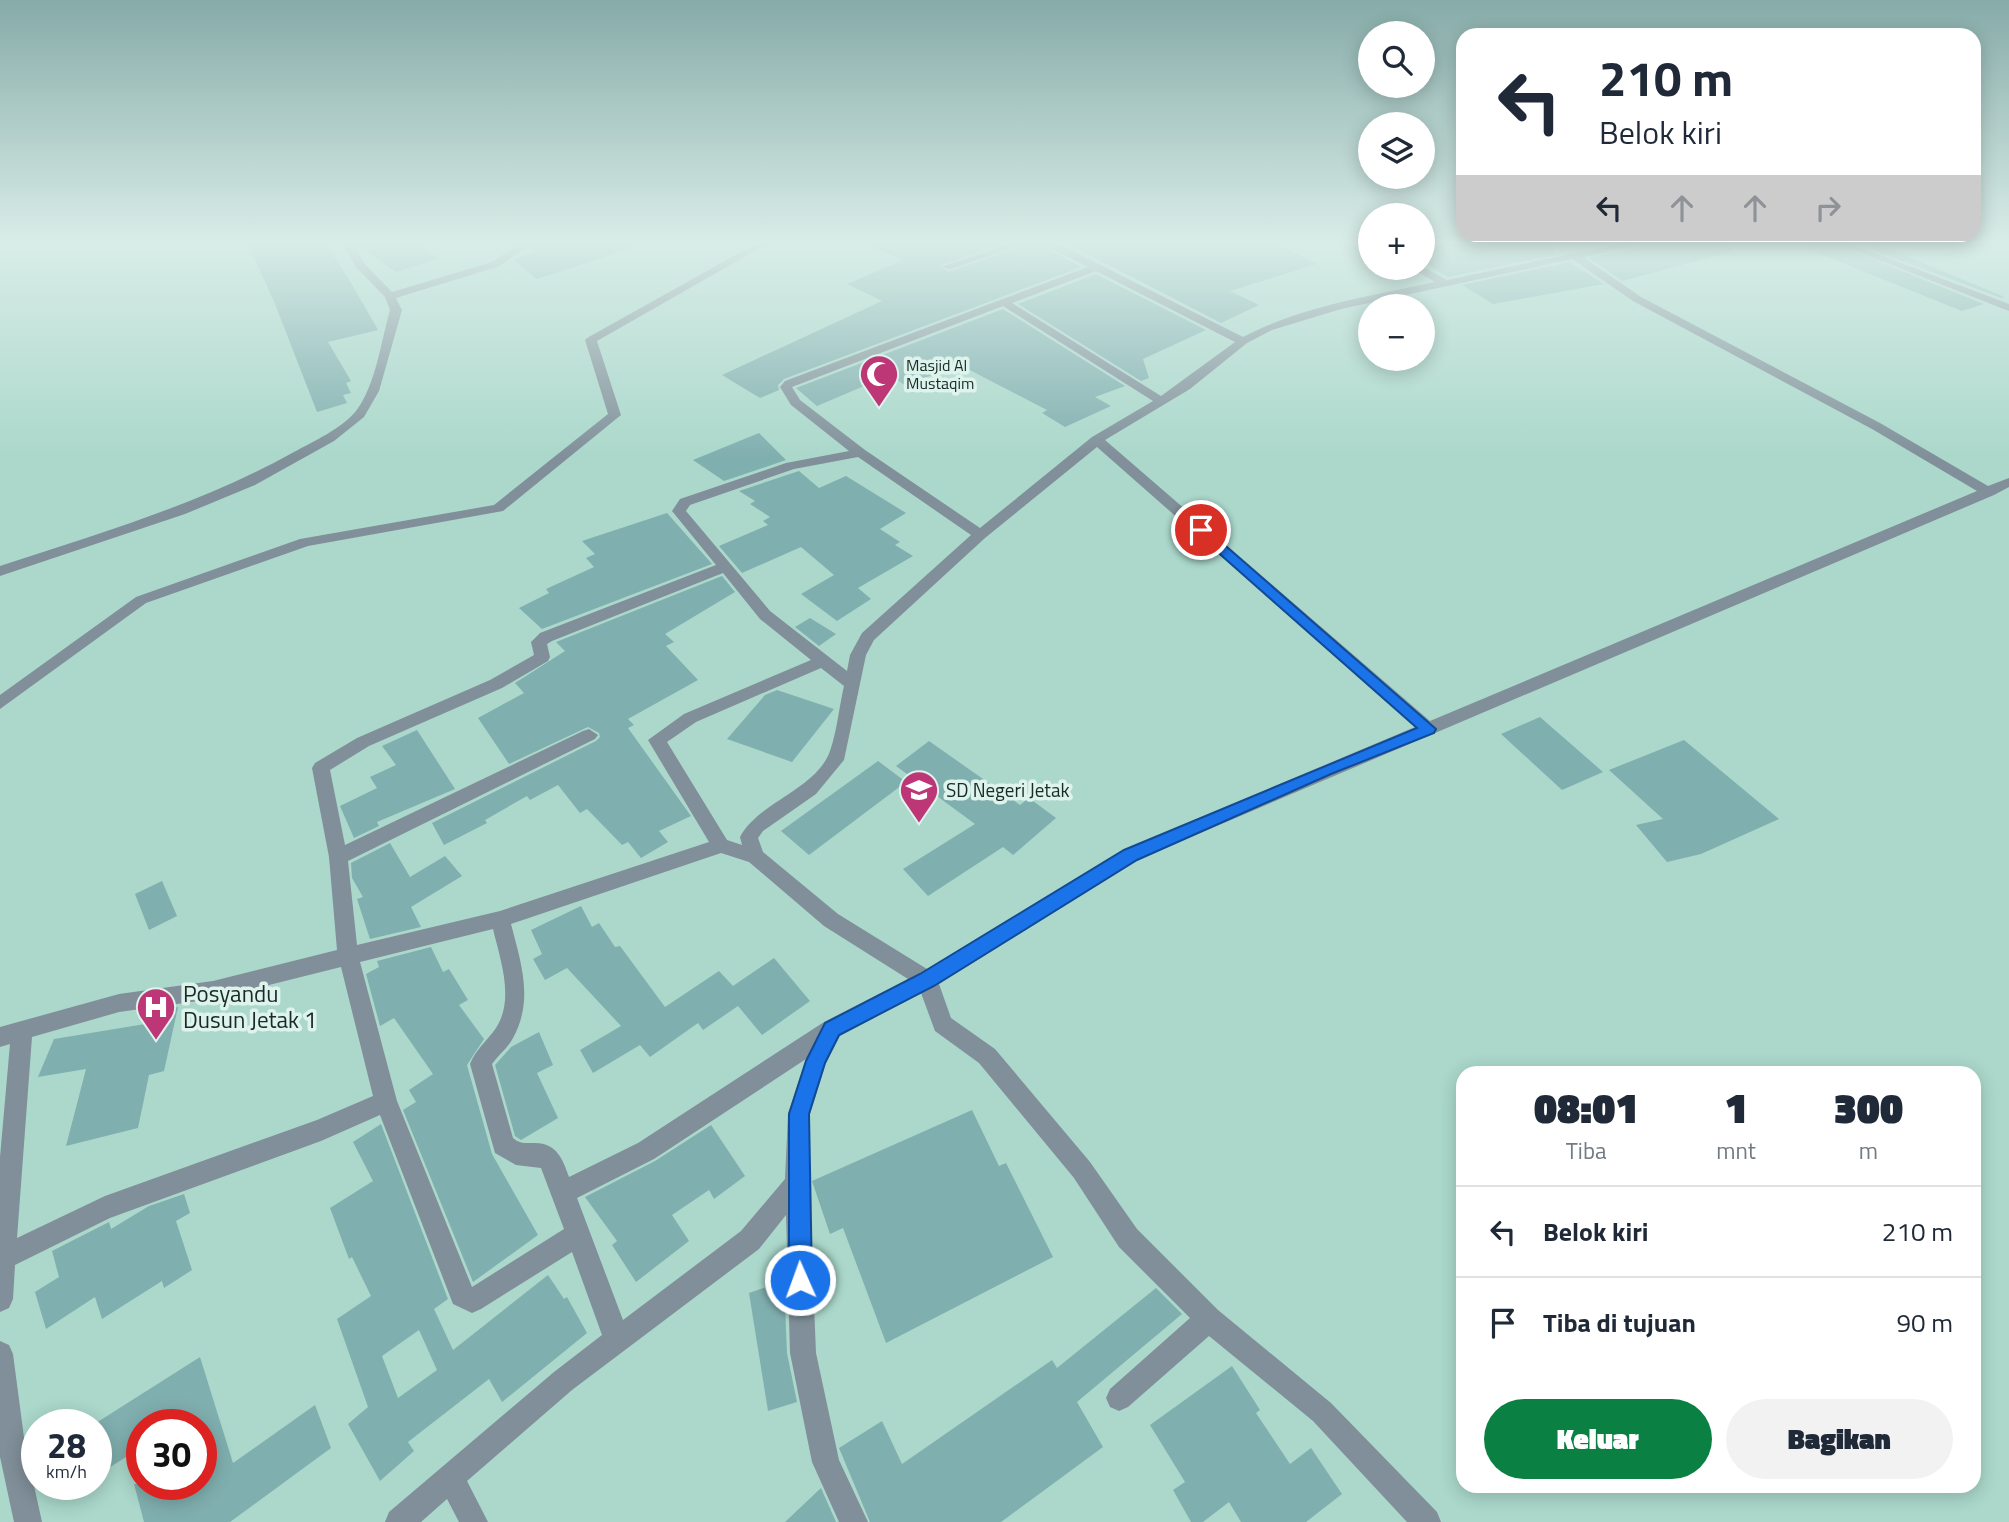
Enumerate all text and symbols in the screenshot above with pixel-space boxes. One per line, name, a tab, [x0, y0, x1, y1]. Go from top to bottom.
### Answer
map controls	[1358, 21, 1435, 371]
button: search	[1358, 21, 1435, 98]
text: 210 m	[1599, 40, 1733, 115]
icon: left	[1484, 56, 1575, 147]
text: Belok kiri	[1599, 108, 1722, 156]
button: layers	[1358, 112, 1435, 189]
icon: left	[1590, 189, 1628, 227]
icon: ahead	[1663, 189, 1701, 227]
icon: ahead	[1736, 189, 1774, 227]
icon: right	[1809, 189, 1847, 227]
button: +	[1358, 203, 1435, 280]
button: −	[1358, 294, 1435, 371]
mosque icon: Masjid Al Mustaqim	[858, 353, 900, 408]
place label: Masjid Al Mustaqim	[906, 353, 974, 395]
pin	[1171, 500, 1231, 560]
icon: arrive	[1182, 511, 1220, 549]
school or university icon: SD Negeri Jetak	[898, 769, 940, 824]
place label: SD Negeri Jetak	[946, 775, 1070, 804]
place label: Posyandu Dusun Jetak 1	[183, 976, 317, 1037]
hospital icon: Posyandu Dusun Jetak 1	[135, 986, 177, 1041]
text: 08:01	[1534, 1075, 1638, 1139]
text: 1	[1725, 1075, 1748, 1139]
text: 300	[1834, 1075, 1903, 1139]
text: Tiba	[1566, 1133, 1607, 1168]
text: mnt	[1716, 1133, 1756, 1168]
text: m	[1859, 1133, 1878, 1168]
text: Belok kiri	[1543, 1212, 1649, 1251]
text: 210 m	[1882, 1212, 1953, 1251]
icon: left	[1484, 1213, 1522, 1251]
position arrow	[763, 1243, 837, 1317]
text: Tiba di tujuan	[1543, 1303, 1696, 1342]
text: 90 m	[1896, 1303, 1953, 1342]
icon: arrive	[1484, 1304, 1522, 1342]
button: Keluar	[1484, 1399, 1712, 1479]
button: Bagikan	[1726, 1399, 1953, 1479]
speed limit sign: 30	[126, 1409, 217, 1500]
text: 28	[47, 1418, 86, 1472]
text: km/h	[46, 1458, 87, 1485]

